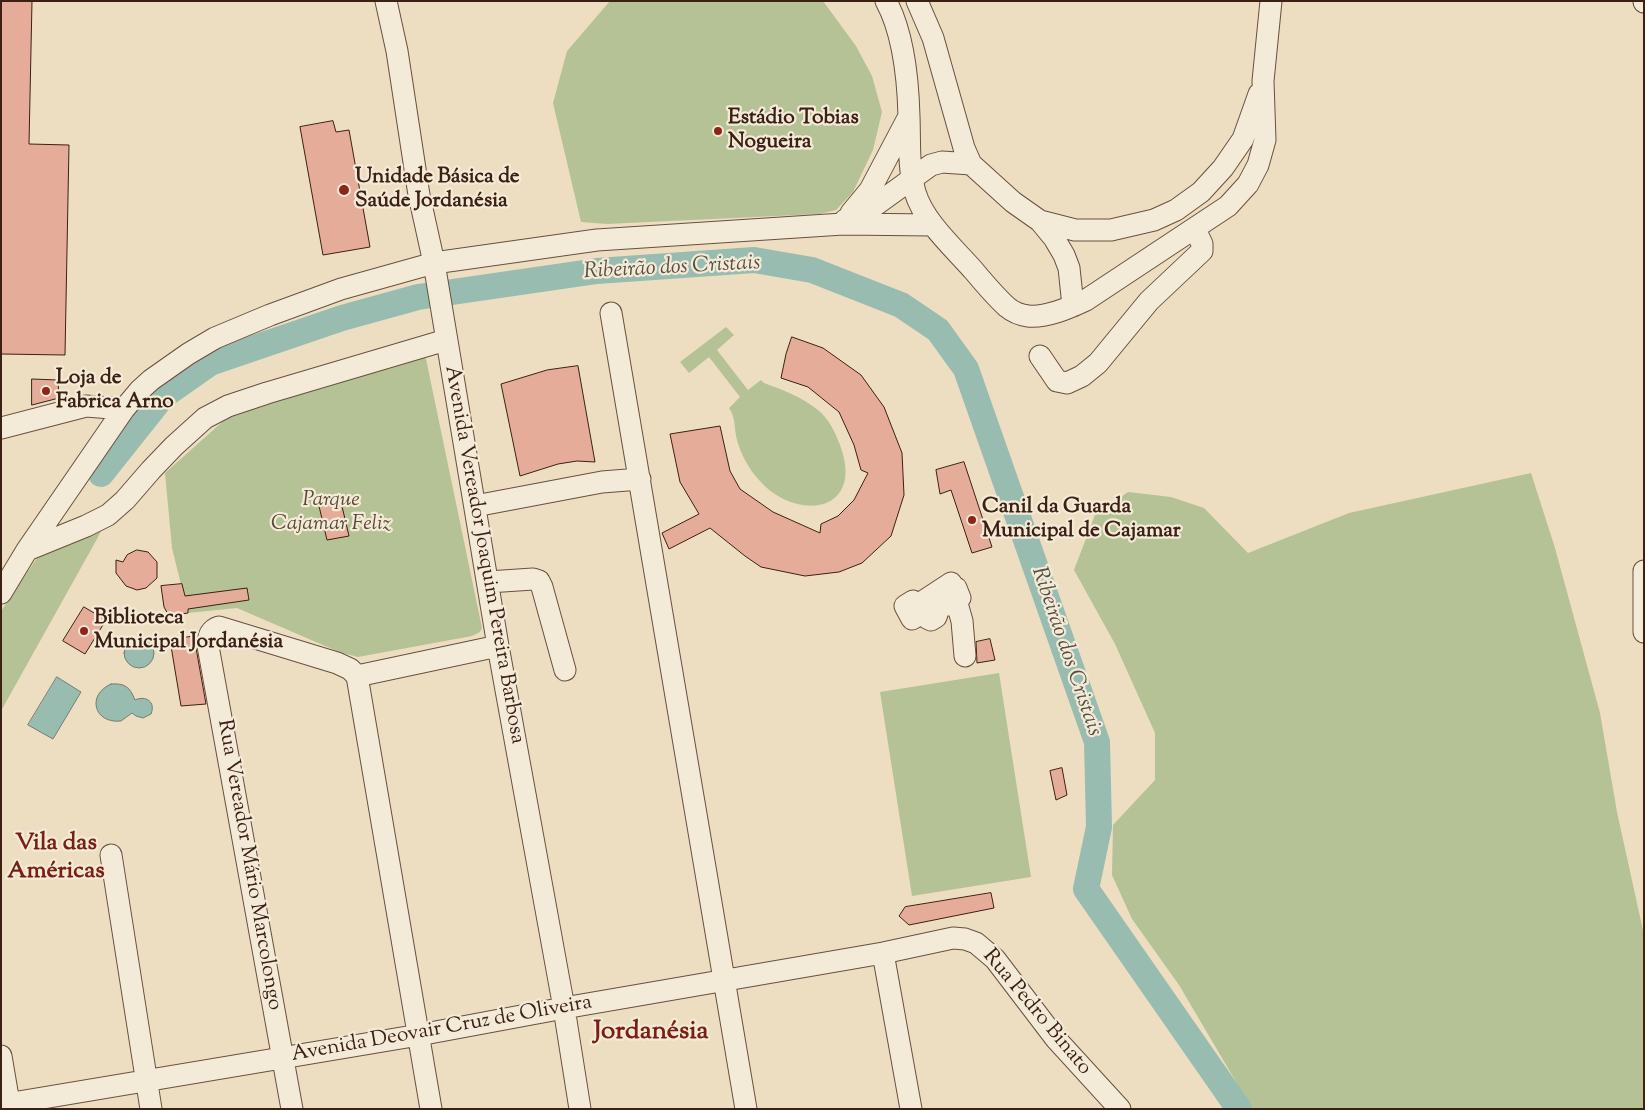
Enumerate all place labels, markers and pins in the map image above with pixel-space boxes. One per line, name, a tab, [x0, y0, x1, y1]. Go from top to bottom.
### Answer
place label: Estádio Tobias Nogueira	[728, 106, 859, 156]
marker: Estádio Tobias Nogueira	[712, 125, 724, 137]
place label: Unidade Básica de Saúde Jordanésia	[355, 165, 520, 215]
marker: Unidade Básica de Saúde Jordanésia	[337, 183, 351, 197]
place label: Loja de Fabrica Arno	[56, 366, 174, 416]
marker: Loja de Fabrica Arno	[40, 385, 52, 397]
place label: Canil da Guarda Municipal de Cajamar	[982, 495, 1181, 545]
marker: Canil da Guarda Municipal de Cajamar	[966, 514, 978, 526]
place label: Biblioteca Municipal Jordanésia	[94, 606, 283, 656]
marker: Biblioteca Municipal Jordanésia	[78, 625, 90, 637]

